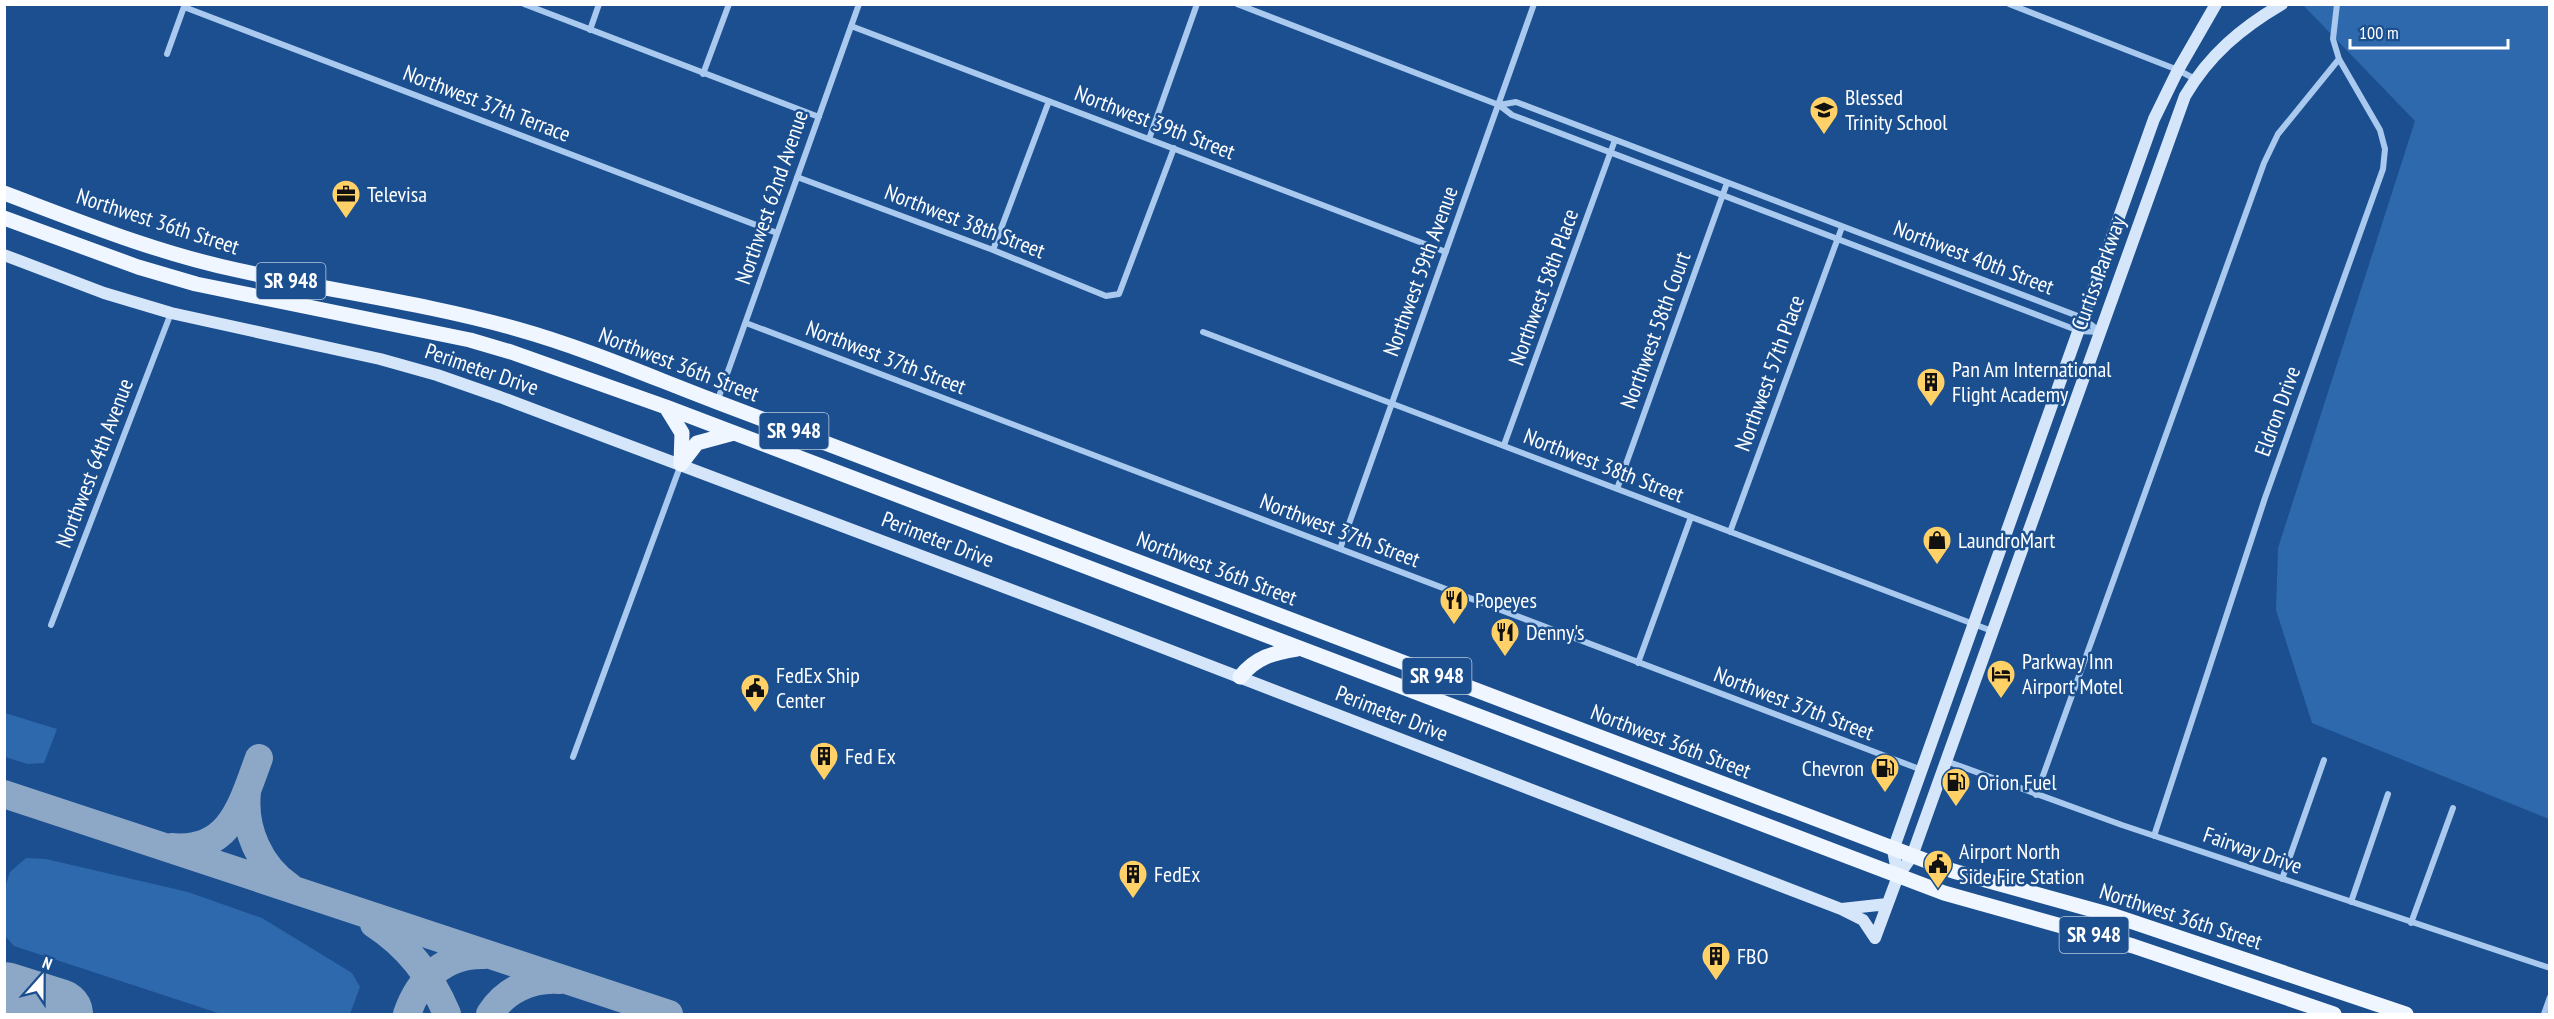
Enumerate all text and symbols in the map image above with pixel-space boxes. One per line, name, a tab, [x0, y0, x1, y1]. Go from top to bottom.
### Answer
scale bar	[2350, 12, 2508, 50]
text: 100 m	[2359, 21, 2399, 44]
street label: Northwest 37th Terrace	[399, 58, 575, 148]
street label: Northwest 39th Street	[1071, 79, 1239, 165]
place label: Blessed Trinity School	[1845, 83, 1948, 136]
school or university icon: Blessed Trinity School	[1808, 94, 1840, 136]
street label: Northwest 62nd Avenue	[728, 106, 814, 288]
office icon: Televisa	[330, 178, 362, 220]
street label: Northwest 38th Street	[881, 178, 1049, 264]
place label: Televisa	[367, 180, 427, 208]
street label: Northwest 36th Street	[73, 182, 243, 260]
street label: Northwest 59th Avenue	[1376, 182, 1464, 360]
street label: Northwest 58th Place	[1502, 205, 1584, 369]
street label: Curtiss Parkway	[2064, 212, 2132, 334]
street label: Northwest 40th Street	[1890, 214, 2058, 300]
street label: Northwest 58th Court	[1614, 248, 1696, 412]
road number: SR 948	[256, 263, 326, 299]
street label: Northwest 57th Place	[1728, 291, 1810, 455]
street label: Northwest 37th Street	[802, 314, 970, 400]
street label: Northwest 36th Street	[595, 321, 763, 407]
street label: Perimeter Drive	[422, 337, 542, 401]
place label: Pan Am International Flight Academy	[1952, 355, 2112, 408]
street label: Eldron Drive	[2248, 362, 2306, 460]
building icon: Pan Am International Flight Academy	[1915, 366, 1947, 408]
street label: Northwest 64th Avenue	[49, 374, 139, 552]
road number: SR 948	[760, 413, 828, 449]
street label: Northwest 38th Street	[1520, 422, 1688, 508]
street label: Northwest 37th Street	[1256, 487, 1424, 573]
street label: Perimeter Drive	[878, 505, 998, 573]
shop icon: LaundroMart	[1921, 524, 1953, 566]
street label: Northwest 36th Street	[1133, 525, 1301, 611]
place label: LaundroMart	[1958, 526, 2055, 554]
restaurant icon: Popeyes	[1438, 584, 1470, 626]
place label: Popeyes	[1475, 586, 1537, 614]
restaurant icon: Denny's	[1489, 616, 1521, 658]
place label: Denny's	[1526, 618, 1585, 646]
place label: Parkway Inn Airport Motel	[2022, 647, 2124, 700]
road number: SR 948	[1402, 658, 1472, 694]
hotel icon: Parkway Inn Airport Motel	[1985, 658, 2017, 700]
street label: Northwest 37th Street	[1710, 660, 1878, 746]
place label: FedEx Ship Center	[776, 661, 860, 714]
public building icon: FedEx Ship Center	[739, 672, 771, 714]
street label: Perimeter Drive	[1332, 679, 1452, 747]
street label: Northwest 36th Street	[1587, 698, 1755, 784]
building icon: Fed Ex	[808, 740, 840, 782]
place label: Fed Ex	[845, 742, 896, 770]
fuel station icon: Chevron	[1869, 752, 1901, 794]
place label: Chevron	[1802, 754, 1864, 782]
fuel station icon: Orion Fuel	[1940, 766, 1972, 808]
place label: Orion Fuel	[1977, 768, 2057, 796]
street label: Fairway Drive	[2200, 820, 2306, 880]
place label: Airport North Side Fire Station	[1959, 837, 2084, 890]
public building icon: Airport North Side Fire Station	[1922, 848, 1954, 890]
building icon: FedEx	[1117, 858, 1149, 900]
place label: FedEx	[1154, 860, 1200, 888]
street label: Northwest 36th Street	[2096, 877, 2266, 955]
road number: SR 948	[2060, 917, 2128, 953]
building icon: FBO	[1700, 940, 1732, 982]
place label: FBO	[1737, 942, 1769, 970]
north arrow	[12, 947, 72, 1007]
text: N	[40, 952, 55, 974]

